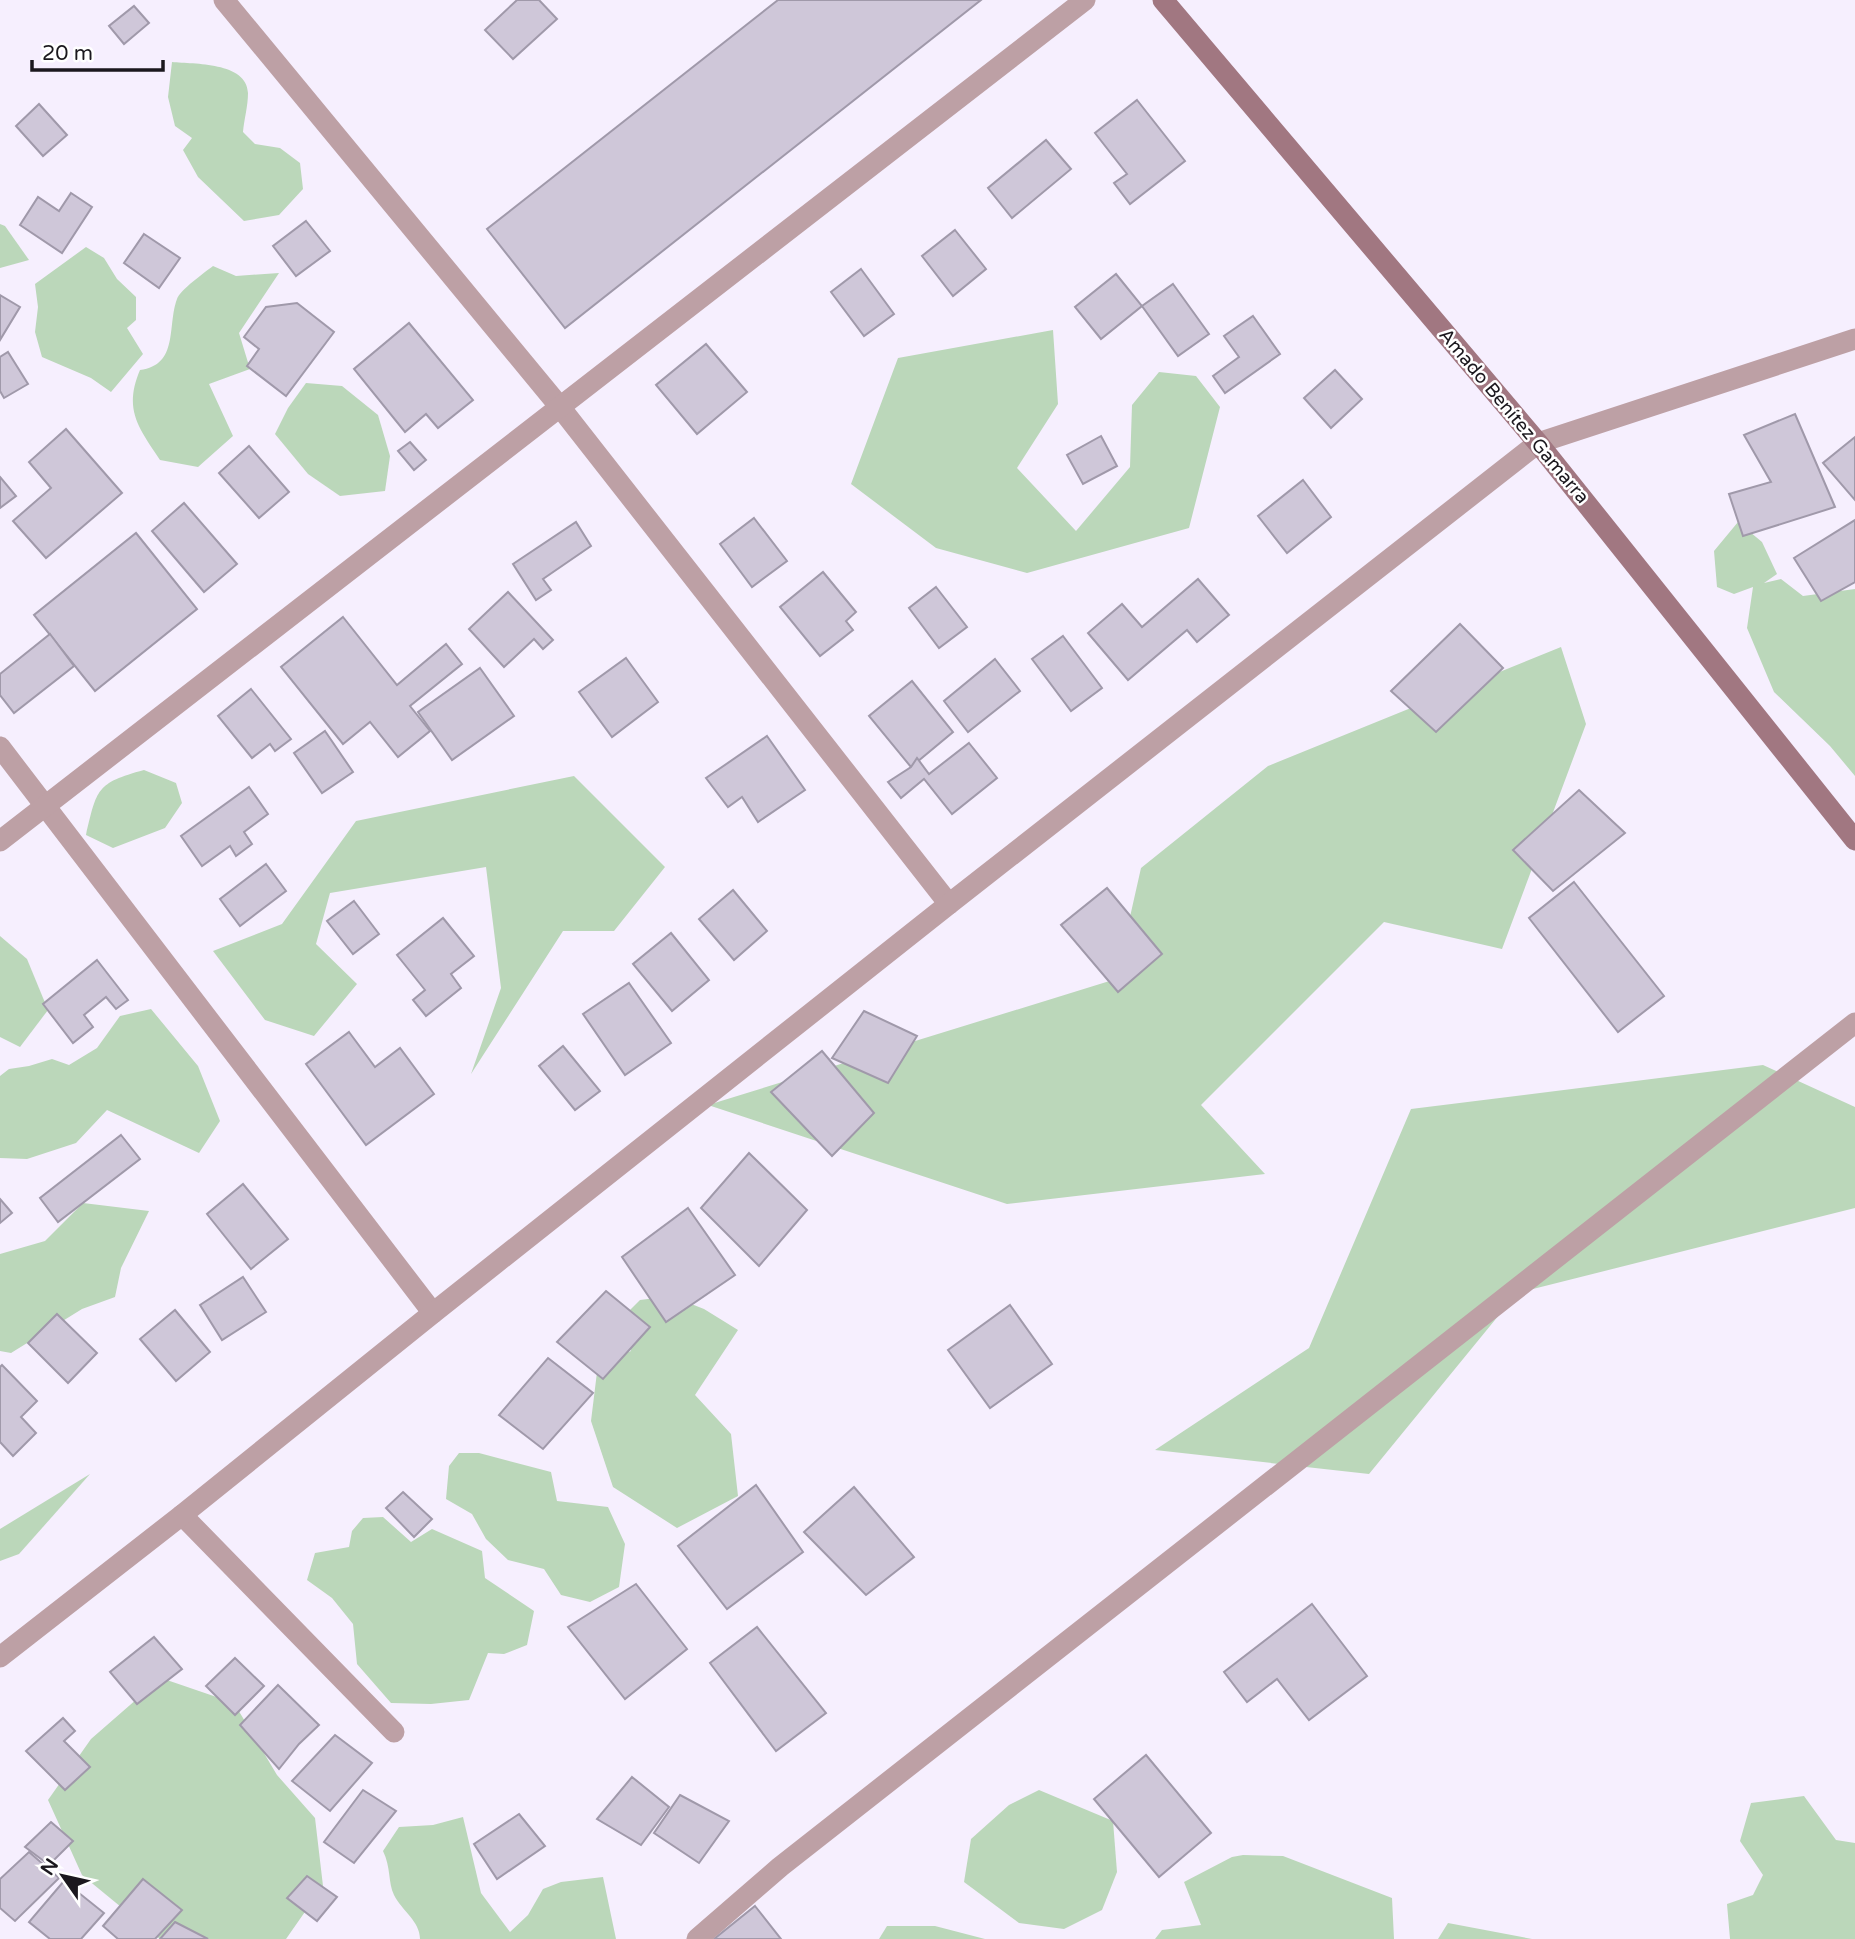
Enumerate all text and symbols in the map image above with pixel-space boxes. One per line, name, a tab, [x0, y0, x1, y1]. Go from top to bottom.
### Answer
scale bar	[32, 28, 163, 72]
text: 20 m	[42, 41, 93, 66]
street label: Amado Benítez Gamarra	[1434, 324, 1594, 508]
north arrow	[28, 1841, 98, 1911]
text: N	[36, 1855, 63, 1880]

